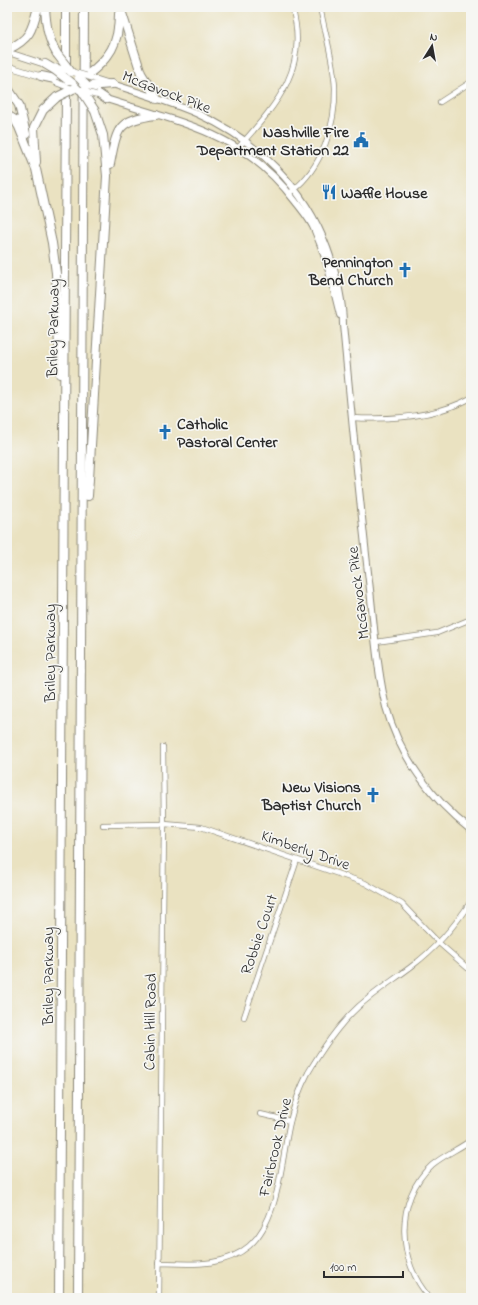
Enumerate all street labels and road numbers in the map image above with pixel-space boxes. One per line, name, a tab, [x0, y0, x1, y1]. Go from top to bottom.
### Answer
street label: McGavock Pike	[118, 65, 215, 121]
street label: Briley Parkway	[41, 279, 67, 378]
street label: McGavock Pike	[341, 544, 377, 641]
street label: Briley Parkway	[39, 604, 63, 703]
street label: Kimberly Drive	[258, 824, 354, 878]
street label: Robbie Court	[235, 891, 285, 978]
street label: Briley Parkway	[37, 927, 61, 1026]
street label: Cabin Hill Road	[138, 973, 164, 1071]
street label: Fairbrook Drive	[253, 1095, 299, 1200]

